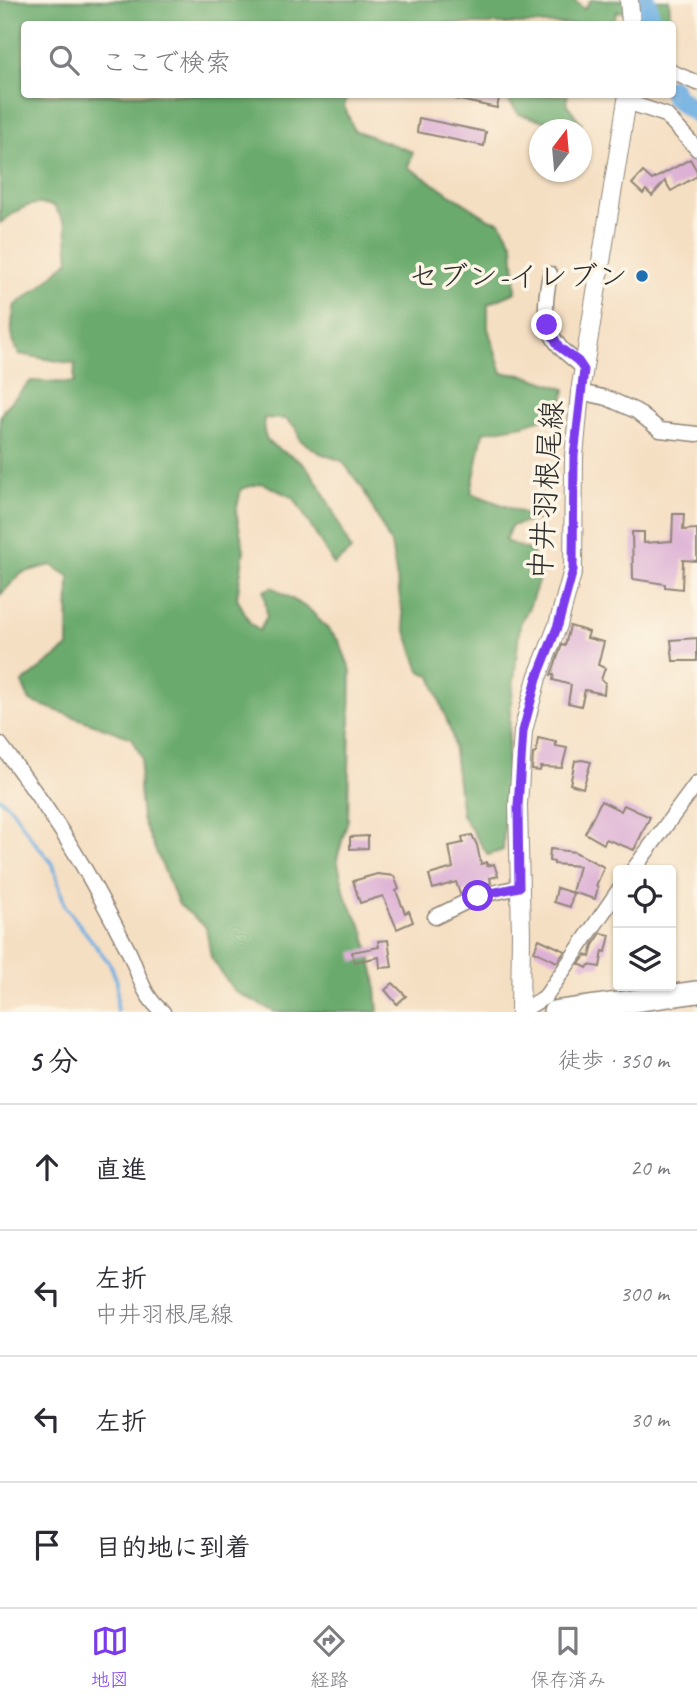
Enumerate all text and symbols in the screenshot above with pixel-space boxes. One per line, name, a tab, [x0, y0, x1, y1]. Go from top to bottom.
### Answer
search box	[21, 21, 676, 98]
icon: search	[45, 41, 83, 79]
text: ここで検索	[101, 46, 231, 79]
north arrow	[529, 119, 592, 182]
place label: セブン-イレブン	[408, 257, 628, 295]
marker: セブン-イレブン	[634, 268, 650, 284]
route end	[531, 309, 562, 340]
street label: 中井羽根尾線	[521, 399, 571, 581]
map controls	[613, 865, 676, 991]
button: locate	[613, 865, 676, 928]
route start	[462, 880, 493, 911]
button: layers	[613, 928, 676, 991]
text: 5 分	[28, 1042, 78, 1080]
text: 徒歩 · 350 m	[558, 1046, 669, 1075]
icon: ahead	[28, 1148, 66, 1186]
text: 直進	[95, 1153, 147, 1186]
text: 20 m	[630, 1153, 669, 1182]
text: 左折	[95, 1262, 147, 1295]
icon: left	[28, 1274, 66, 1312]
text: 300 m	[620, 1279, 669, 1308]
text: 中井羽根尾線	[95, 1300, 233, 1329]
icon: left	[28, 1400, 66, 1438]
text: 左折	[95, 1405, 147, 1438]
text: 30 m	[630, 1405, 669, 1434]
icon: arrive	[28, 1526, 66, 1564]
text: 目的地に到着	[95, 1531, 251, 1564]
tab: 地図	[91, 1622, 129, 1692]
tab: 経路	[310, 1622, 348, 1692]
tab: 保存済み	[530, 1622, 606, 1692]

